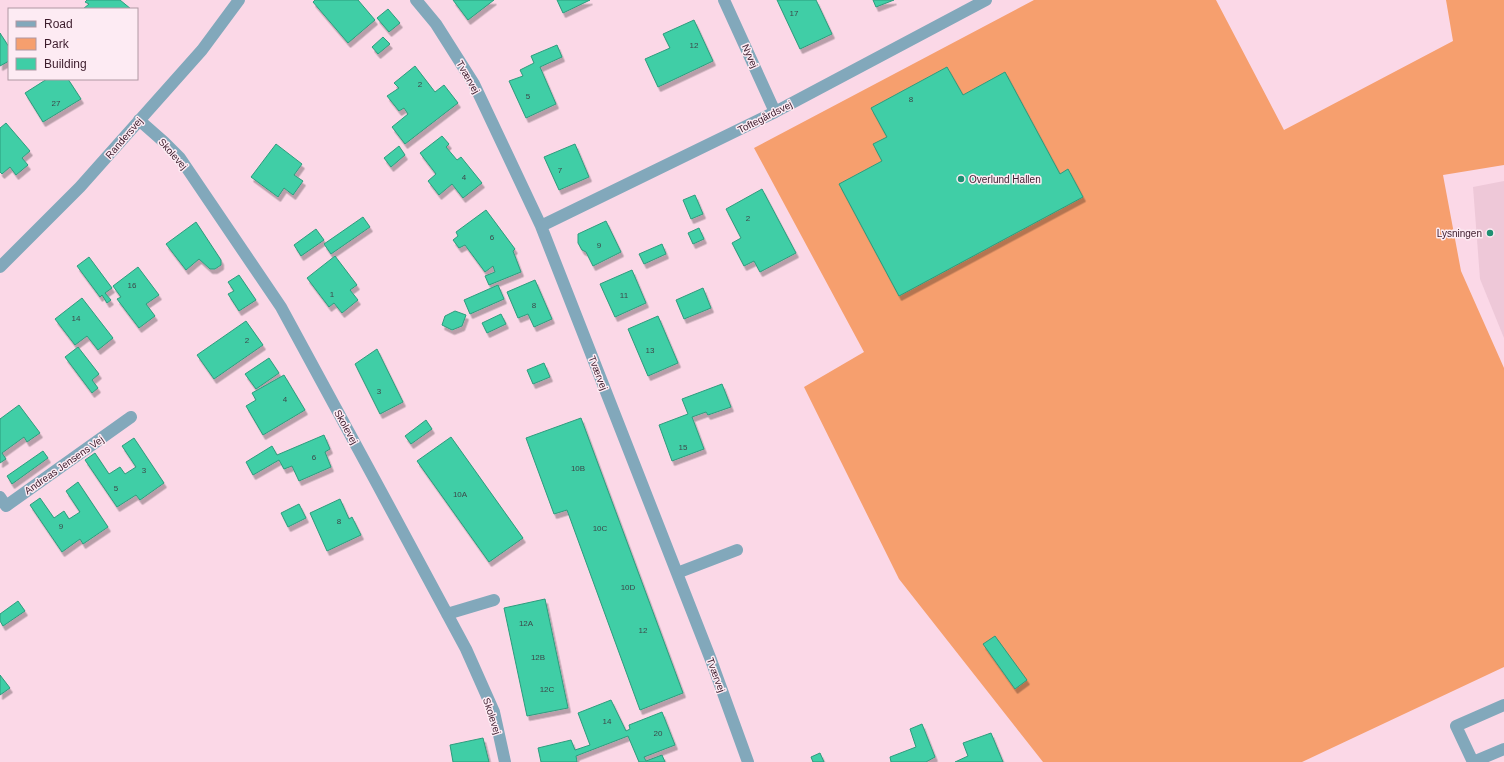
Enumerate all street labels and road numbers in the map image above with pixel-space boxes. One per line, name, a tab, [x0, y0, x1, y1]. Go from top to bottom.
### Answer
street label: Nyvej	[740, 42, 760, 70]
street label: Tværvej	[454, 59, 482, 95]
street label: Toftegårdsvej	[736, 99, 794, 135]
street label: Randersvej	[103, 115, 145, 161]
street label: Skolevej	[156, 136, 190, 172]
street label: Tværvej	[586, 354, 610, 392]
street label: Skolevej	[332, 408, 360, 446]
street label: Andreas Jensens Vej	[22, 434, 106, 496]
street label: Tværvej	[705, 656, 727, 694]
street label: Skolevej	[481, 696, 503, 736]

